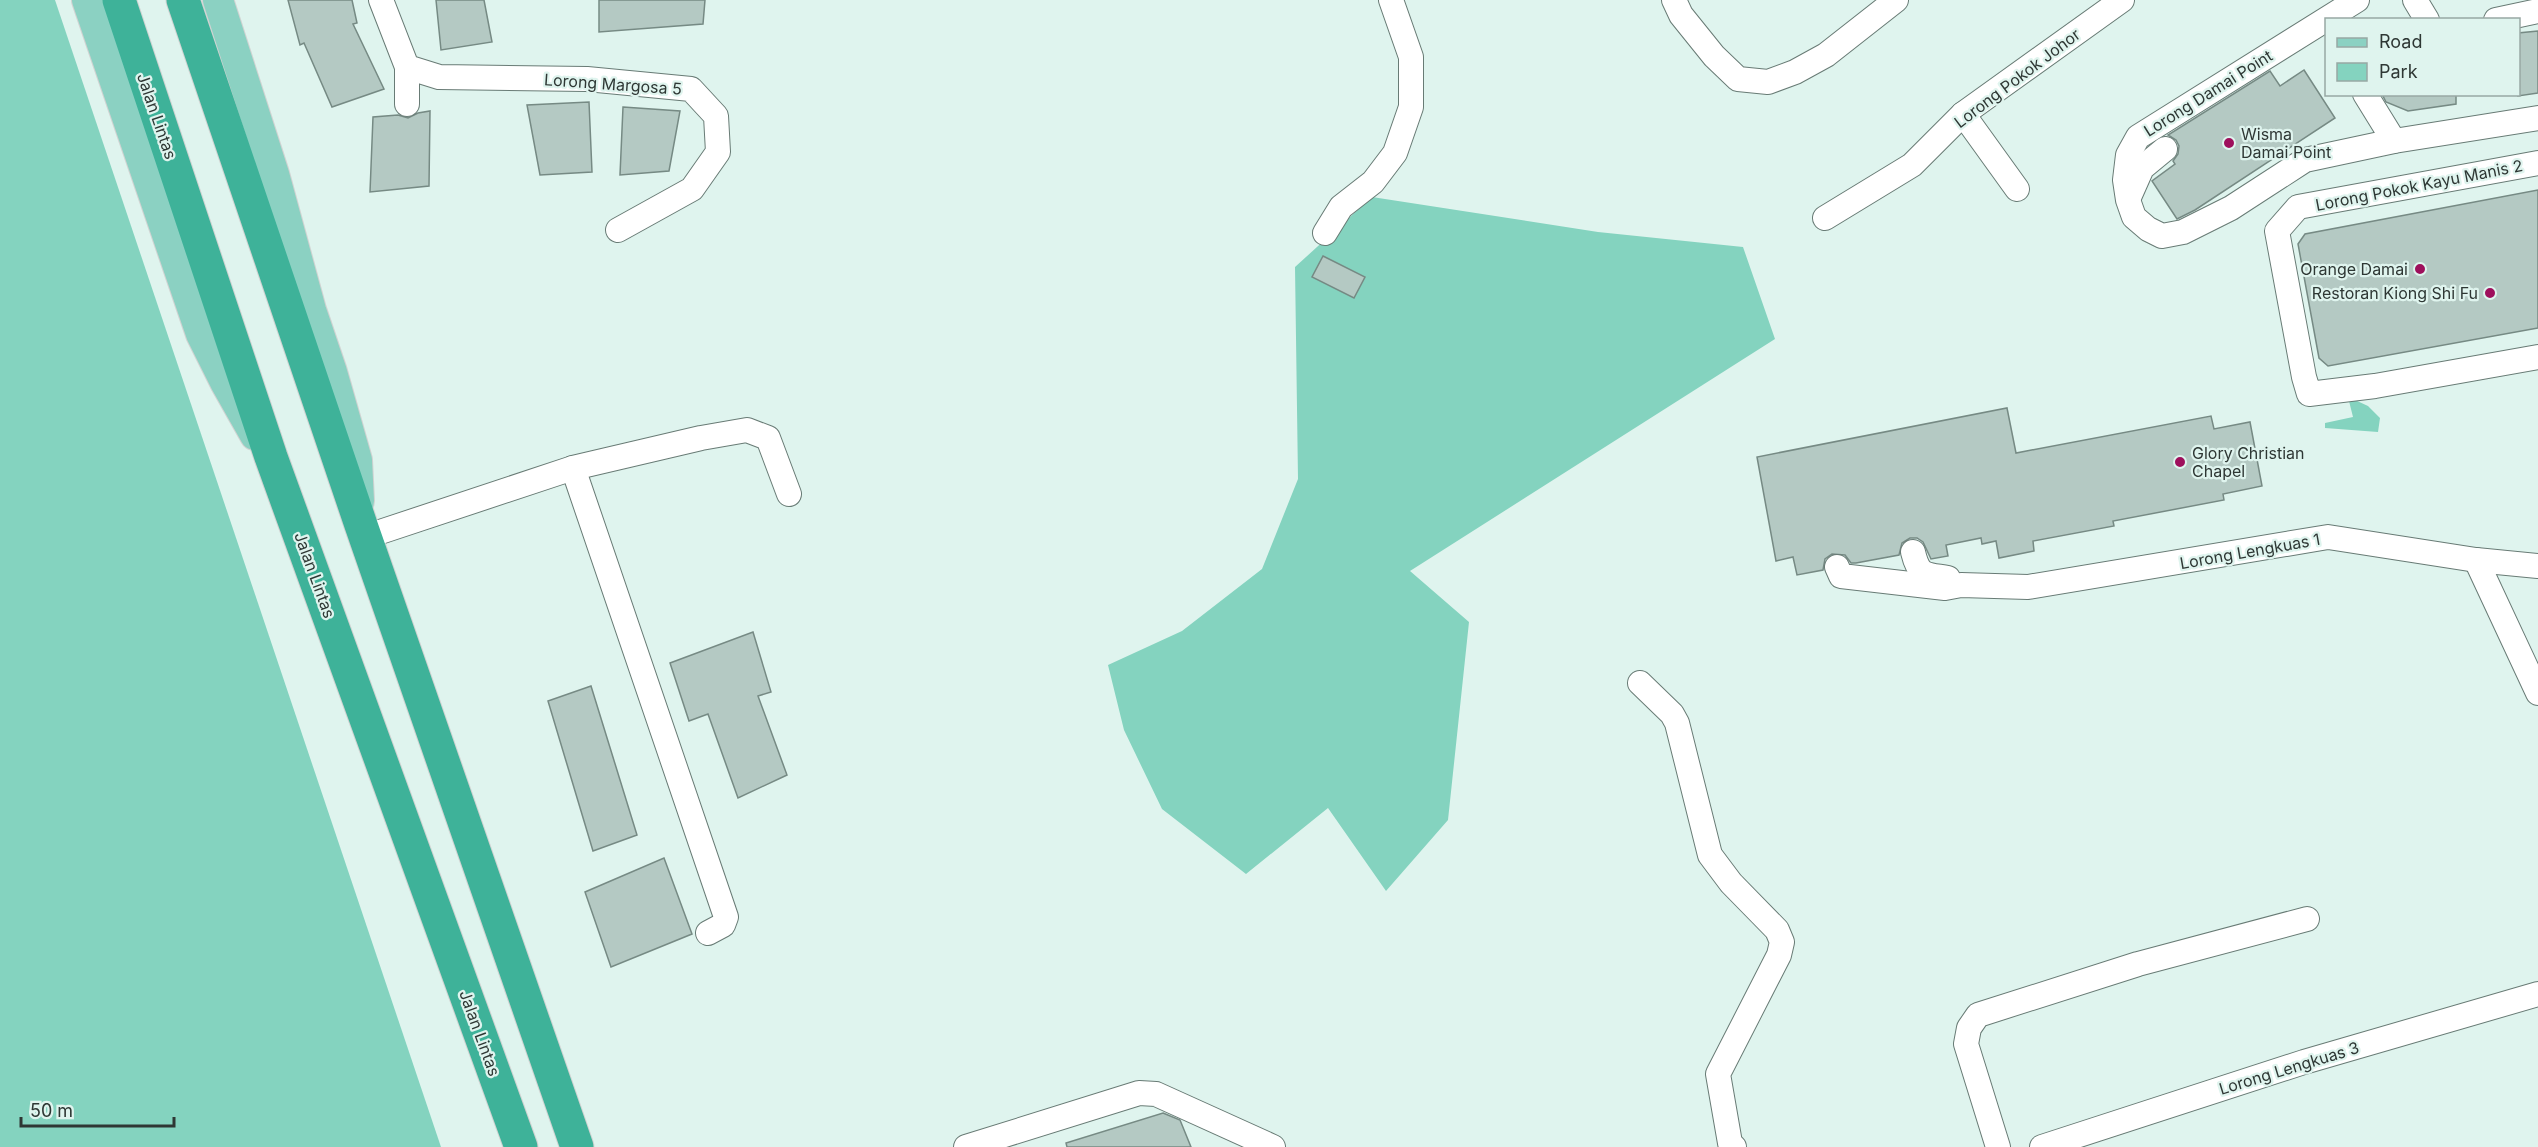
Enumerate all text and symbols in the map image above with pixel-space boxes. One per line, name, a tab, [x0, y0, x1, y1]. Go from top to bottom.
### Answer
legend	[2325, 18, 2520, 96]
street label: Lorong Pokok Johor	[1950, 24, 2084, 132]
text: Road	[2379, 31, 2422, 52]
street label: Lorong Damai Point	[2140, 45, 2276, 141]
text: Park	[2379, 61, 2418, 82]
street label: Lorong Margosa 5	[543, 69, 683, 99]
street label: Jalan Lintas	[133, 70, 181, 162]
place label: Wisma Damai Point	[2241, 124, 2331, 162]
marker: Wisma Damai Point	[2222, 136, 2236, 150]
street label: Lorong Pokok Kayu Manis 2	[2314, 155, 2524, 215]
place label: Orange Damai	[2300, 259, 2408, 279]
marker: Orange Damai	[2413, 262, 2427, 276]
place label: Restoran Kiong Shi Fu	[2312, 283, 2478, 303]
marker: Restoran Kiong Shi Fu	[2483, 286, 2497, 300]
place label: Glory Christian Chapel	[2192, 443, 2304, 481]
marker: Glory Christian Chapel	[2173, 455, 2187, 469]
street label: Jalan Lintas	[290, 529, 340, 621]
street label: Lorong Lengkuas 1	[2178, 529, 2322, 573]
street label: Jalan Lintas	[455, 987, 505, 1079]
street label: Lorong Lengkuas 3	[2217, 1037, 2361, 1099]
scale bar	[21, 1090, 174, 1128]
text: 50 m	[30, 1100, 73, 1121]

